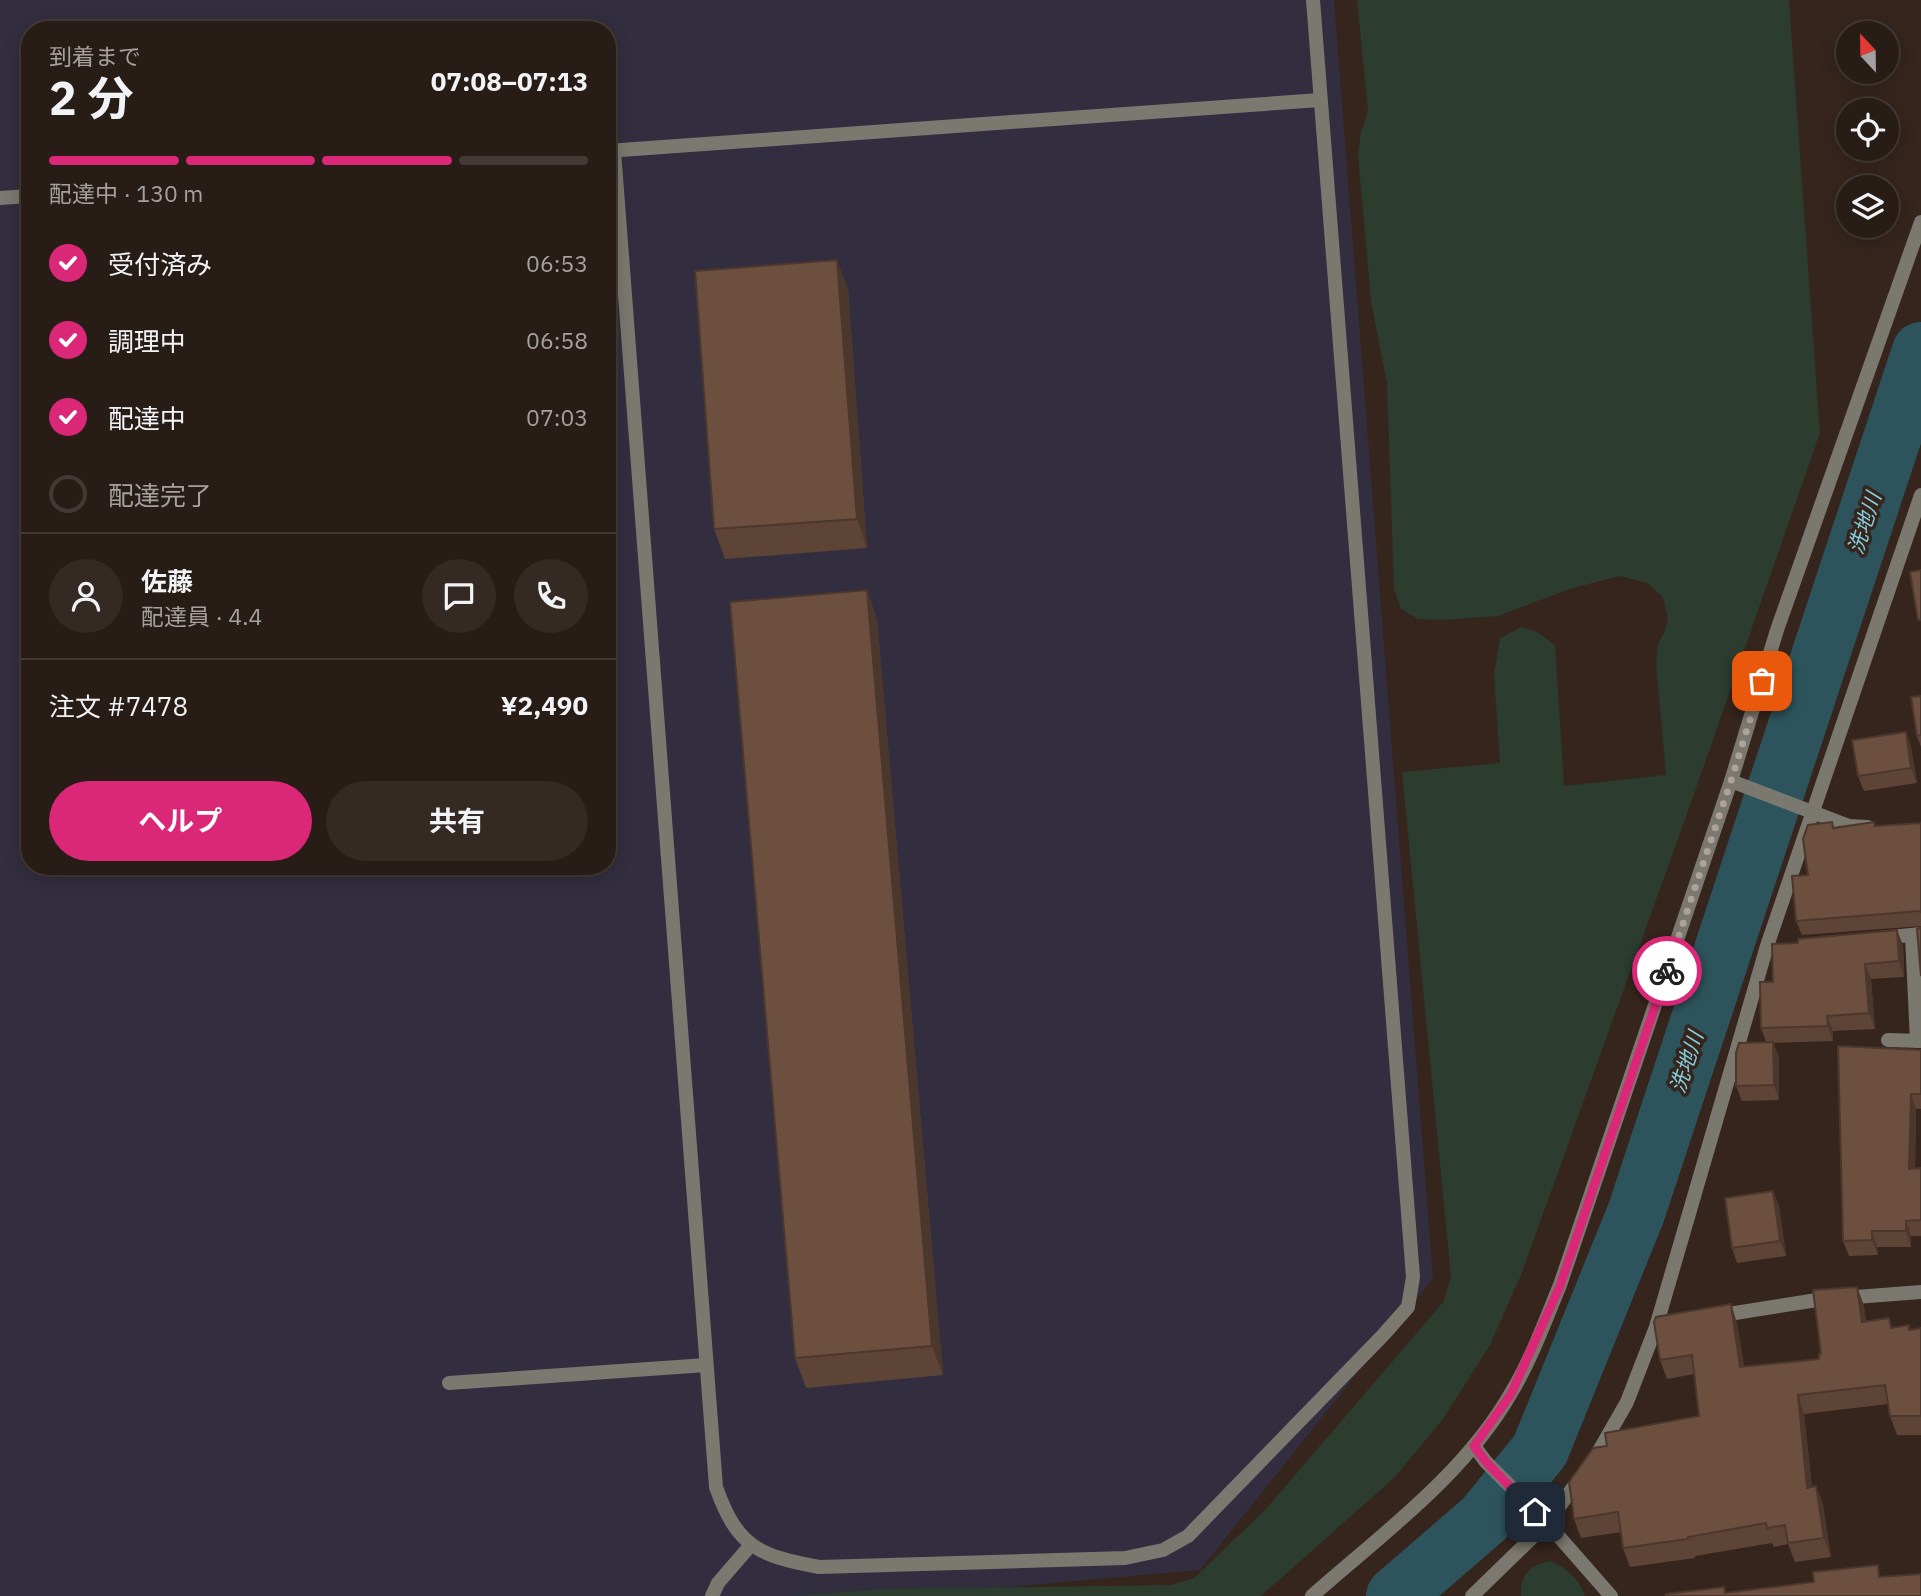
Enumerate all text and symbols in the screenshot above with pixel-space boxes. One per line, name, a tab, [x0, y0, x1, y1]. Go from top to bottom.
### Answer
north arrow	[1836, 21, 1899, 84]
map controls	[1836, 21, 1899, 238]
text: 到着まで	[49, 41, 141, 71]
text: 07:08–07:13	[431, 64, 588, 98]
text: 2 分	[49, 68, 133, 128]
button: locate	[1836, 98, 1899, 161]
button: layers	[1836, 175, 1899, 238]
text: 配達中 · 130 m	[49, 178, 203, 208]
icon: check	[49, 244, 87, 282]
text: 受付済み	[108, 247, 212, 281]
text: 06:53	[526, 248, 588, 278]
icon: check	[49, 321, 87, 359]
text: 調理中	[108, 324, 186, 358]
text: 06:58	[526, 325, 588, 355]
icon: check	[49, 398, 87, 436]
text: 配達中	[108, 401, 186, 435]
text: 07:03	[526, 402, 588, 432]
text: 配達完了	[108, 478, 212, 512]
water label: 洗地川	[1841, 487, 1888, 557]
button: person	[49, 559, 123, 633]
button: chat	[422, 559, 496, 633]
button: phone	[514, 559, 588, 633]
text: 佐藤	[141, 564, 193, 598]
text: 配達員 · 4.4	[141, 601, 262, 631]
pin	[1732, 651, 1792, 711]
icon: bag	[1743, 662, 1781, 700]
text: ¥2,490	[501, 688, 588, 722]
text: 注文 #7478	[49, 689, 188, 723]
button: ヘルプ	[49, 781, 312, 861]
button: 共有	[326, 781, 588, 861]
courier	[1632, 936, 1702, 1006]
icon: bike	[1648, 952, 1686, 990]
water label: 洗地川	[1663, 1026, 1710, 1096]
pin	[1505, 1482, 1565, 1542]
icon: home	[1516, 1493, 1554, 1531]

